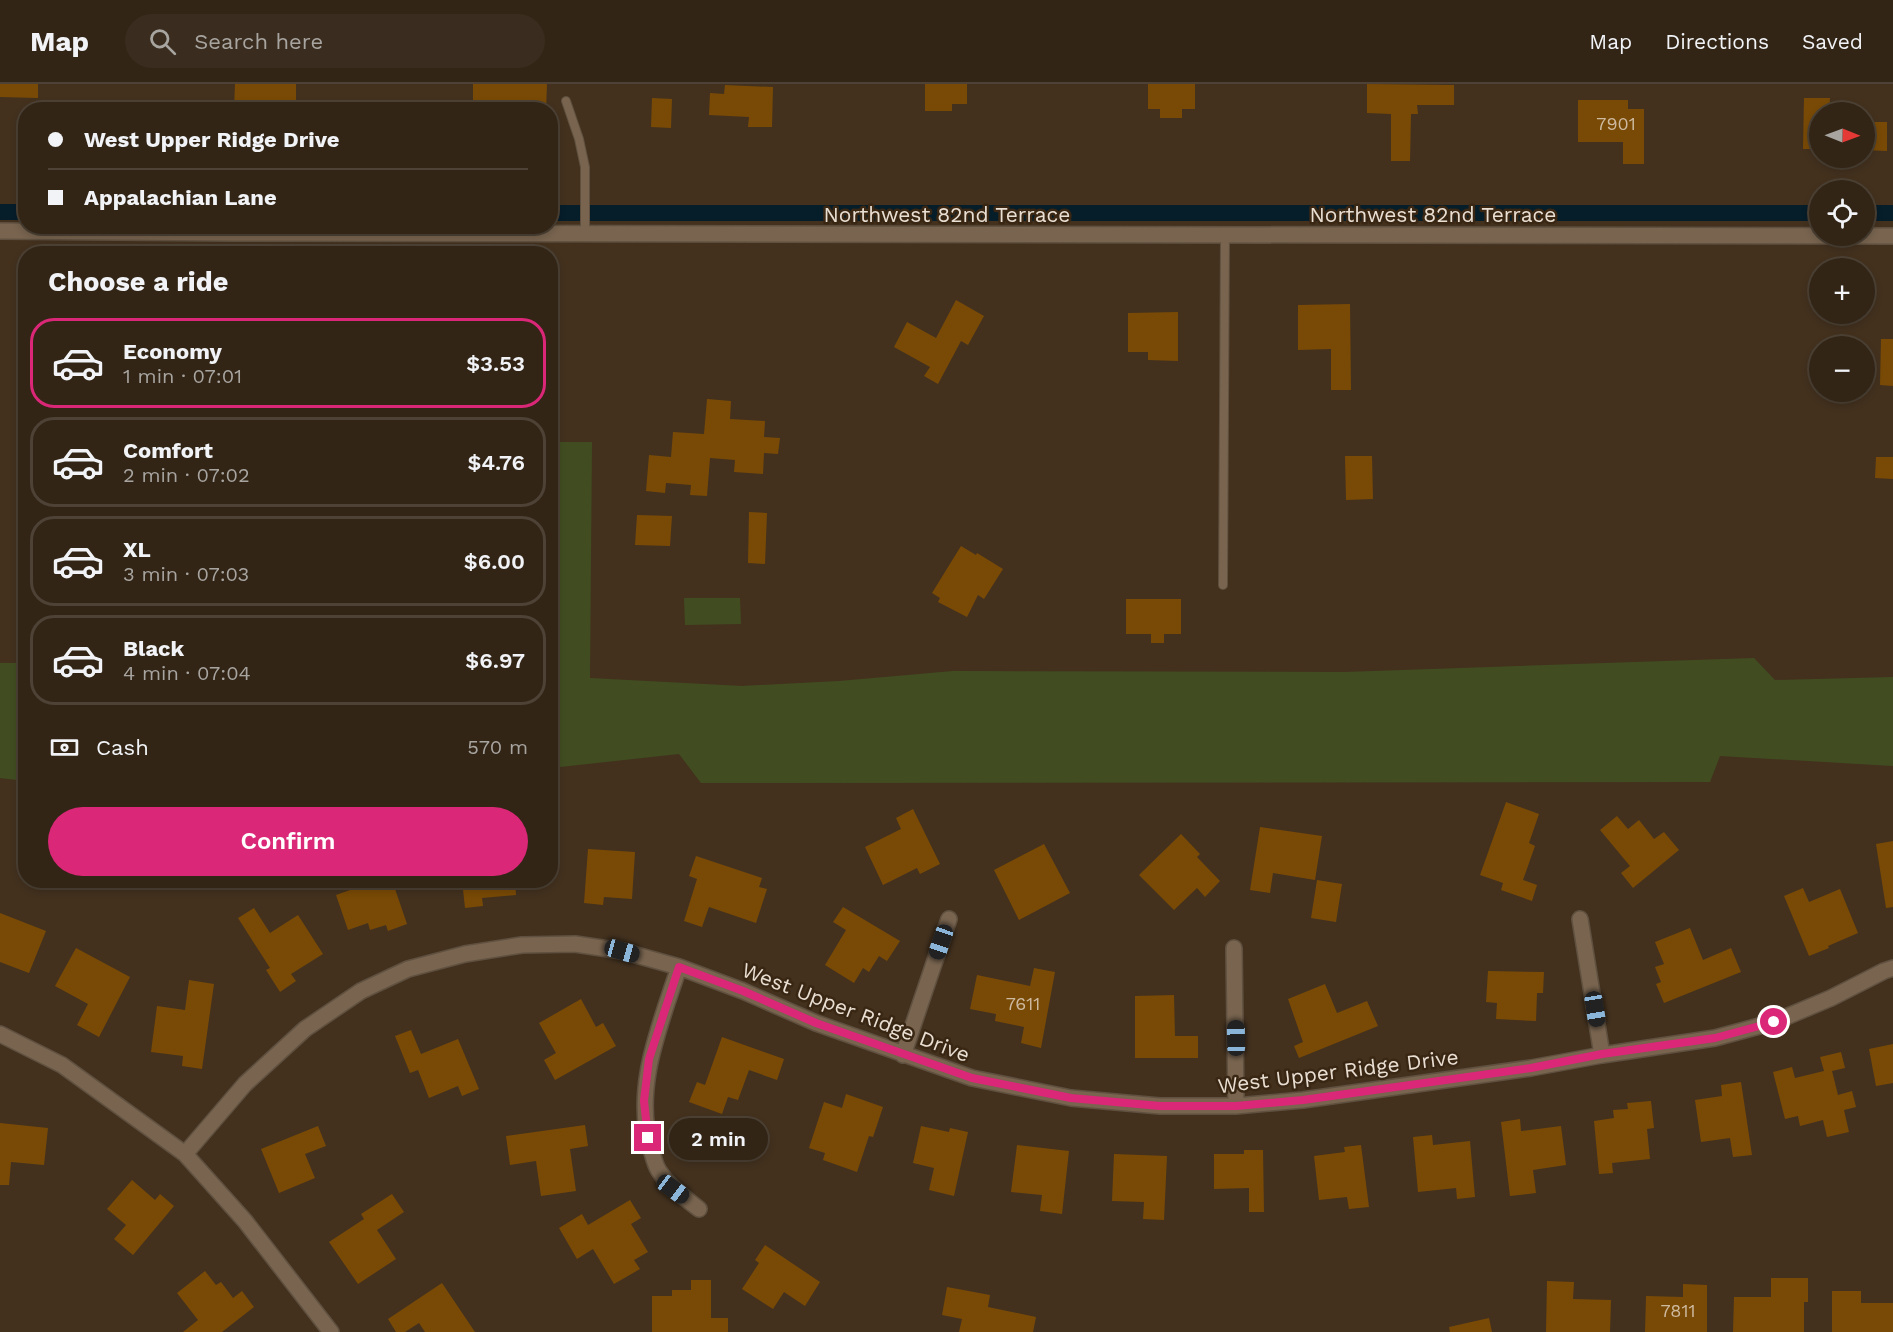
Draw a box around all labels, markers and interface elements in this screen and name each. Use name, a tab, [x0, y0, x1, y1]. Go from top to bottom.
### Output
search box	[125, 14, 545, 68]
text: Map	[30, 25, 89, 58]
icon: search	[146, 25, 179, 58]
text: Search here	[194, 29, 323, 54]
text: Map	[1589, 29, 1632, 54]
text: Directions	[1665, 29, 1769, 54]
text: Saved	[1802, 29, 1863, 54]
north arrow	[1809, 102, 1875, 168]
map controls	[1809, 102, 1875, 402]
house number: 7901	[1596, 113, 1636, 134]
text: West Upper Ridge Drive	[84, 127, 340, 152]
button: locate	[1809, 180, 1875, 246]
text: Appalachian Lane	[84, 185, 277, 210]
street label: Northwest 82nd Terrace	[824, 202, 1070, 227]
street label: Northwest 82nd Terrace	[1310, 202, 1556, 227]
button: +	[1809, 258, 1875, 324]
text: Choose a ride	[48, 266, 228, 298]
icon: car	[51, 336, 105, 390]
button: −	[1809, 336, 1875, 402]
text: Economy	[123, 339, 222, 364]
text: $3.53	[466, 351, 525, 376]
text: 1 min · 07:01	[123, 364, 242, 388]
icon: car	[51, 435, 105, 489]
text: Comfort	[123, 438, 213, 463]
text: $4.76	[467, 450, 525, 475]
text: 2 min · 07:02	[123, 463, 250, 487]
icon: car	[51, 534, 105, 588]
text: XL	[123, 537, 151, 562]
text: $6.00	[464, 549, 525, 574]
text: 3 min · 07:03	[123, 562, 249, 586]
icon: car	[51, 633, 105, 687]
text: Black	[123, 636, 184, 661]
text: $6.97	[465, 648, 525, 673]
text: 4 min · 07:04	[123, 661, 251, 685]
icon: cash	[48, 731, 81, 764]
text: Cash	[96, 735, 149, 760]
text: 570 m	[467, 735, 528, 759]
button: Confirm	[48, 807, 528, 876]
car	[927, 922, 955, 962]
car	[602, 937, 642, 965]
street label: West Upper Ridge Drive	[738, 957, 974, 1067]
car	[1583, 990, 1607, 1028]
house number: 7611	[1006, 993, 1040, 1014]
route start	[1760, 1008, 1787, 1035]
car	[1227, 1020, 1245, 1056]
street label: West Upper Ridge Drive	[1216, 1044, 1460, 1098]
callout: 2 min	[669, 1117, 768, 1159]
route end	[634, 1124, 661, 1151]
text: 2 min	[691, 1127, 746, 1151]
car	[653, 1171, 693, 1207]
house number: 7811	[1661, 1300, 1695, 1321]

